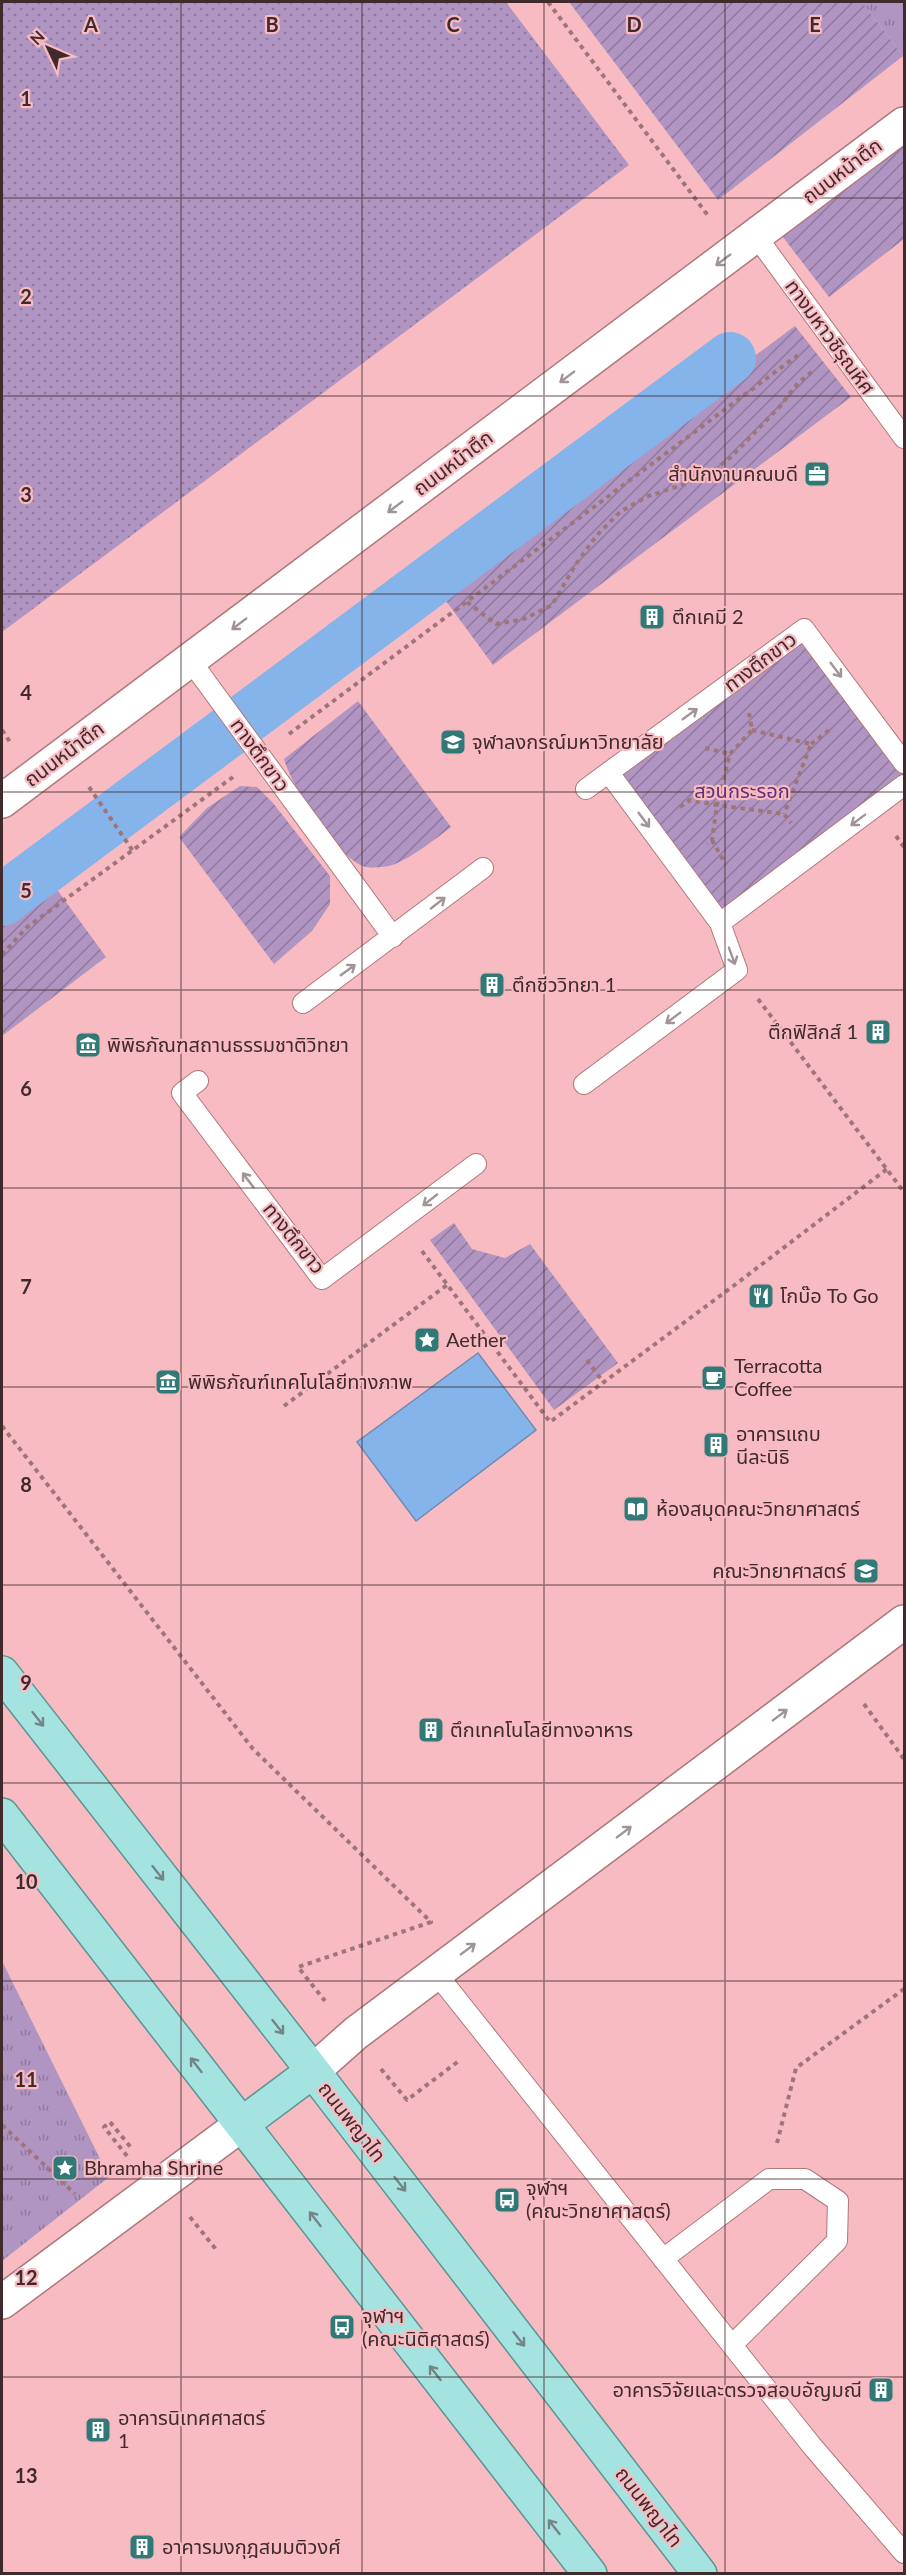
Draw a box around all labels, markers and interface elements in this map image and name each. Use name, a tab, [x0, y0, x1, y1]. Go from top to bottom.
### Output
text: A	[83, 12, 98, 36]
text: B	[265, 12, 279, 36]
text: C	[446, 12, 460, 36]
text: D	[626, 12, 642, 36]
text: E	[809, 12, 821, 36]
north arrow	[18, 18, 78, 78]
text: N	[26, 26, 48, 48]
text: 1	[20, 86, 32, 110]
street label: ถนนหน้าตึก	[797, 133, 886, 208]
one-way arrow	[716, 254, 732, 266]
street label: ทางมหาวชิรุณหิศ	[780, 274, 881, 399]
text: 2	[20, 284, 32, 308]
one-way arrow	[560, 371, 576, 383]
street label: ถนนหน้าตึก	[408, 425, 497, 500]
office icon: สำนักงานคณบดี	[802, 459, 832, 489]
place label: สำนักงานคณบดี	[668, 461, 798, 485]
text: 3	[20, 482, 32, 506]
one-way arrow	[387, 500, 403, 513]
building icon: ตึกเคมี 2	[637, 602, 667, 632]
place label: ตึกเคมี 2	[672, 604, 744, 628]
one-way arrow	[231, 618, 247, 630]
street label: ทางตึกขาว	[718, 626, 800, 696]
one-way arrow	[830, 662, 842, 678]
text: 4	[20, 680, 32, 704]
one-way arrow	[681, 707, 697, 720]
street label: ทางตึกขาว	[226, 713, 295, 796]
street label: ถนนหน้าตึก	[19, 716, 108, 791]
school or university icon: จุฬาลงกรณ์มหาวิทยาลัย	[438, 727, 468, 757]
place label: จุฬาลงกรณ์มหาวิทยาลัย	[472, 729, 664, 754]
park label: สวนกระรอก	[694, 778, 790, 802]
one-way arrow	[637, 812, 650, 828]
one-way arrow	[850, 813, 866, 826]
text: 5	[20, 878, 32, 902]
one-way arrow	[430, 896, 446, 909]
one-way arrow	[727, 946, 738, 965]
one-way arrow	[339, 964, 355, 976]
building icon: ตึกชีววิทยา 1	[477, 970, 507, 1000]
place label: ตึกชีววิทยา 1	[512, 972, 616, 996]
one-way arrow	[665, 1012, 681, 1024]
building icon: ตึกฟิสิกส์ 1	[863, 1017, 893, 1047]
place label: ตึกฟิสิกส์ 1	[768, 1019, 858, 1043]
museum icon: พิพิธภัณฑสถานธรรมชาติวิทยา	[73, 1030, 103, 1060]
place label: พิพิธภัณฑสถานธรรมชาติวิทยา	[107, 1032, 349, 1056]
text: 6	[20, 1076, 32, 1100]
one-way arrow	[242, 1173, 254, 1189]
one-way arrow	[422, 1193, 438, 1206]
street label: ทางตึกขาว	[259, 1197, 331, 1278]
text: 7	[20, 1274, 32, 1298]
restaurant icon: โกบ๊อ To Go	[746, 1281, 776, 1311]
place label: โกบ๊อ To Go	[780, 1283, 879, 1307]
place icon: Aether	[412, 1325, 442, 1355]
place label: Aether	[446, 1327, 507, 1351]
place label: Terracotta Coffee	[734, 1353, 822, 1400]
cafe icon: Terracotta Coffee	[699, 1363, 729, 1393]
museum icon: พิพิธภัณฑ์เทคโนโลยีทางภาพ	[153, 1367, 183, 1397]
place label: พิพิธภัณฑ์เทคโนโลยีทางภาพ	[188, 1369, 413, 1393]
place label: อาคารแถบ นีละนิธิ	[736, 1421, 821, 1468]
building icon: อาคารแถบ นีละนิธิ	[701, 1430, 731, 1460]
text: 8	[20, 1472, 32, 1496]
library icon: ห้องสมุดคณะวิทยาศาสตร์	[621, 1494, 651, 1524]
place label: ห้องสมุดคณะวิทยาศาสตร์	[656, 1496, 861, 1521]
school or university icon: คณะวิทยาศาสตร์	[851, 1556, 881, 1586]
place label: คณะวิทยาศาสตร์	[712, 1558, 847, 1582]
text: 9	[20, 1670, 32, 1694]
one-way arrow	[772, 1709, 788, 1721]
one-way arrow	[31, 1711, 44, 1727]
building icon: ตึกเทคโนโลยีทางอาหาร	[416, 1715, 446, 1745]
place label: ตึกเทคโนโลยีทางอาหาร	[450, 1717, 633, 1741]
one-way arrow	[616, 1825, 632, 1838]
one-way arrow	[151, 1865, 164, 1881]
text: 10	[14, 1869, 38, 1893]
one-way arrow	[460, 1942, 476, 1955]
one-way arrow	[271, 2018, 284, 2034]
one-way arrow	[189, 2057, 202, 2073]
text: 11	[14, 2067, 38, 2091]
street label: ถนนพญาไท	[314, 2077, 391, 2166]
place icon: Bhramha Shrine	[50, 2153, 80, 2183]
place label: Bhramha Shrine	[84, 2155, 223, 2179]
place label: จุฬาฯ (คณะวิทยาศาสตร์)	[526, 2175, 671, 2222]
one-way arrow	[394, 2176, 406, 2192]
bus stop icon: จุฬาฯ (คณะวิทยาศาสตร์)	[492, 2185, 522, 2215]
one-way arrow	[309, 2211, 322, 2227]
text: 12	[14, 2265, 38, 2289]
place label: จุฬาฯ (คณะนิติศาสตร์)	[362, 2303, 489, 2350]
bus stop icon: จุฬาฯ (คณะนิติศาสตร์)	[327, 2312, 357, 2342]
one-way arrow	[513, 2330, 526, 2346]
one-way arrow	[428, 2365, 441, 2381]
building icon: อาคารวิจัยและตรวจสอบอัญมณี	[866, 2375, 896, 2405]
place label: อาคารวิจัยและตรวจสอบอัญมณี	[612, 2377, 862, 2401]
place label: อาคารนิเทศศาสตร์ 1	[118, 2405, 266, 2452]
building icon: อาคารนิเทศศาสตร์ 1	[83, 2415, 113, 2445]
street label: ถนนพญาไท	[611, 2462, 688, 2551]
text: 13	[14, 2463, 38, 2487]
one-way arrow	[547, 2520, 560, 2536]
building icon: อาคารมงกุฎสมมติวงศ์	[127, 2532, 157, 2562]
place label: อาคารมงกุฎสมมติวงศ์	[162, 2534, 341, 2559]

